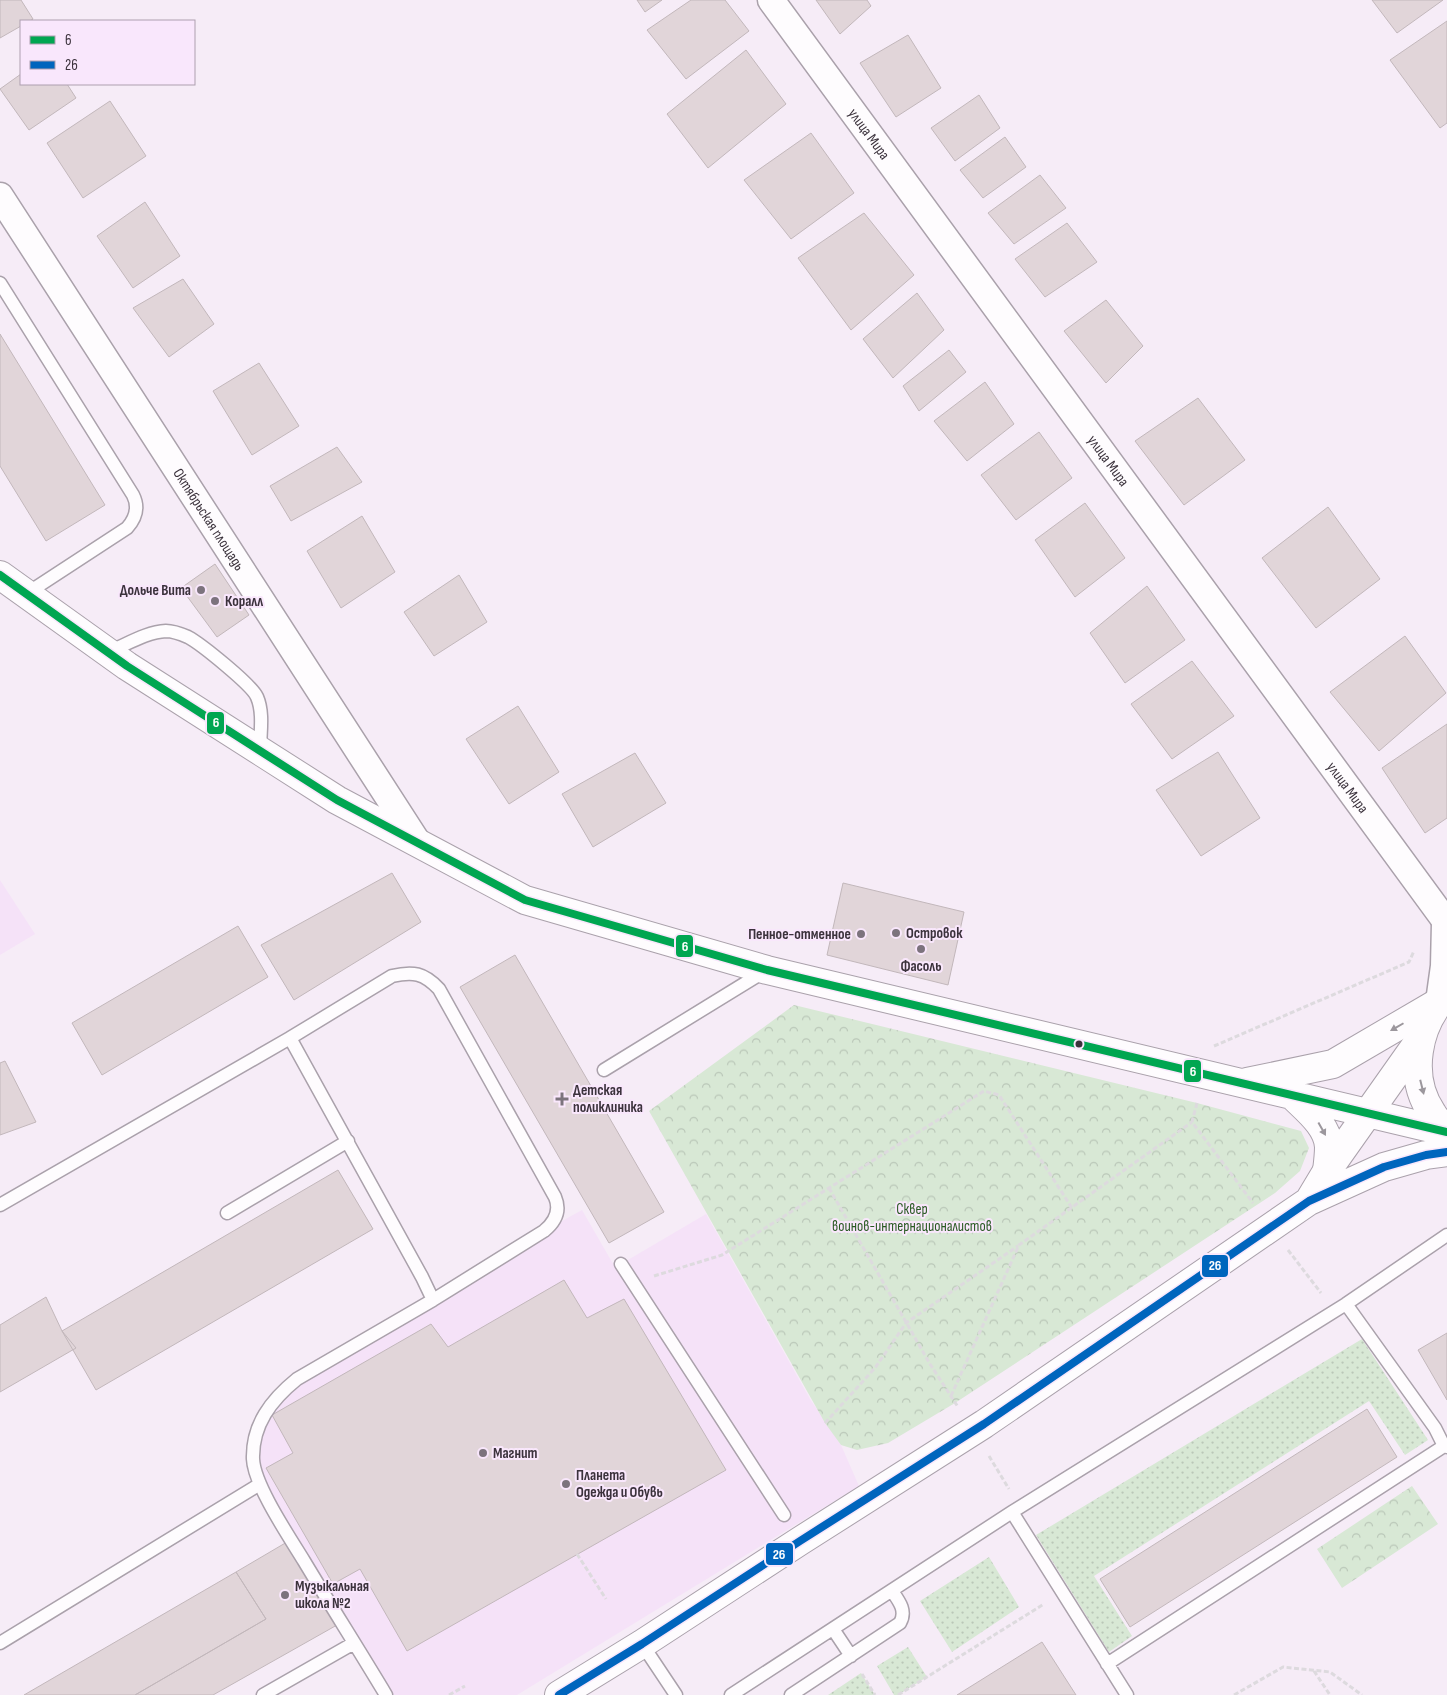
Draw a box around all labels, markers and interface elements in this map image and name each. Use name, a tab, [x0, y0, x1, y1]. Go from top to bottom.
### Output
legend	[20, 20, 195, 85]
text: 6	[65, 31, 72, 50]
text: 26	[65, 56, 78, 75]
street label: улица Мира	[844, 105, 894, 164]
street label: улица Мира	[1083, 432, 1133, 491]
street label: Октябрьская площадь	[168, 465, 249, 574]
place label: Дольче Вита	[120, 581, 191, 600]
marker: Дольче Вита	[195, 584, 207, 596]
place label: Коралл	[225, 592, 263, 611]
marker: Коралл	[209, 595, 221, 607]
line badge: 6	[206, 711, 225, 735]
text: 6	[213, 714, 220, 731]
street label: улица Мира	[1322, 758, 1372, 817]
place label: Островок	[906, 924, 963, 943]
place label: Пенное-отменное	[748, 925, 851, 944]
marker: Островок	[890, 927, 902, 939]
marker: Пенное-отменное	[855, 928, 867, 940]
line badge: 6	[675, 934, 694, 958]
text: 6	[682, 938, 689, 955]
marker: Фасоль	[915, 943, 927, 955]
place label: Фасоль	[900, 957, 942, 976]
one-way arrow	[1391, 1022, 1404, 1031]
unlabelled marker	[1074, 1039, 1084, 1049]
line badge: 6	[1183, 1059, 1202, 1083]
text: 6	[1190, 1063, 1197, 1080]
one-way arrow	[1418, 1079, 1426, 1095]
place label: Детская поликлиника	[573, 1081, 643, 1117]
marker: Детская поликлиника	[555, 1092, 569, 1106]
one-way arrow	[1318, 1122, 1326, 1136]
park label: Сквер воинов-интернационалистов	[832, 1200, 992, 1236]
line badge: 26	[1201, 1254, 1229, 1278]
text: 26	[1209, 1257, 1222, 1274]
place label: Магнит	[493, 1444, 538, 1463]
marker: Магнит	[477, 1447, 489, 1459]
place label: Планета Одежда и Обувь	[576, 1466, 663, 1502]
marker: Планета Одежда и Обувь	[560, 1478, 572, 1490]
line badge: 26	[765, 1542, 794, 1566]
text: 26	[773, 1546, 786, 1563]
place label: Музыкальная школа №2	[295, 1577, 369, 1613]
marker: Музыкальная школа №2	[279, 1589, 291, 1601]

